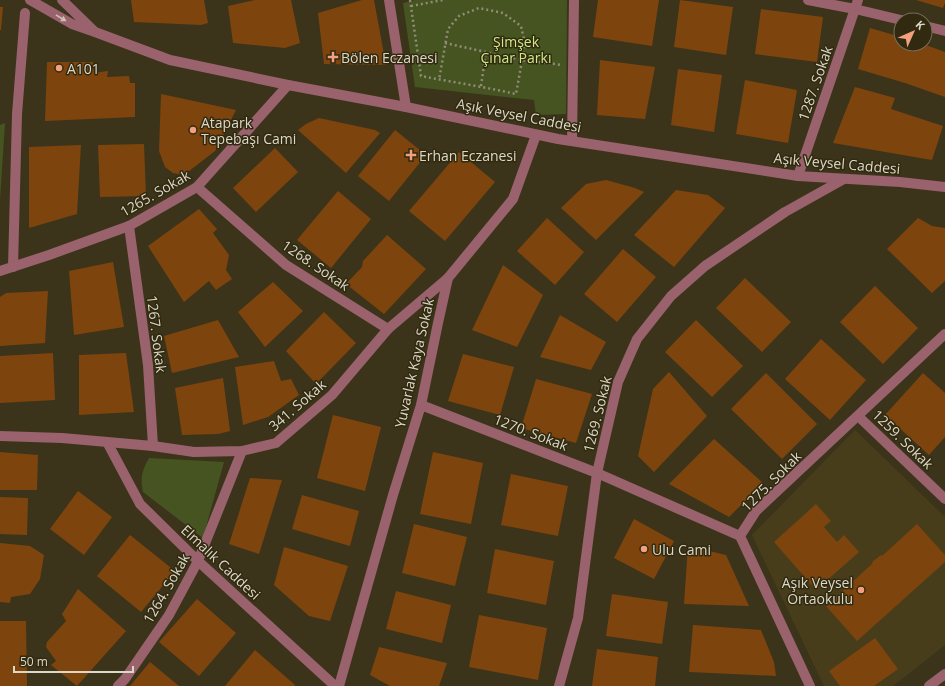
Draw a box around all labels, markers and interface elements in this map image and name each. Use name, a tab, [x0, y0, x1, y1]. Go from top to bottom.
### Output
north arrow	[893, 12, 933, 52]
one-way arrow	[55, 15, 67, 22]
text: K	[913, 17, 929, 33]
park label: Şimşek Çınar Parkı	[481, 32, 551, 67]
street label: 1287. Sokak	[793, 42, 837, 123]
place label: Bölen Eczanesi	[341, 48, 438, 67]
marker: Bölen Eczanesi	[328, 52, 338, 62]
place label: A101	[67, 59, 100, 78]
marker: A101	[54, 63, 64, 73]
street label: Aşık Veysel Caddesi	[455, 94, 583, 136]
place label: Atapark Tepebaşı Cami	[201, 113, 296, 148]
marker: Atapark Tepebaşı Cami	[188, 125, 198, 135]
place label: Erhan Eczanesi	[419, 146, 517, 165]
street label: Aşık Veysel Caddesi	[773, 148, 901, 178]
marker: Erhan Eczanesi	[406, 150, 416, 160]
street label: 1265. Sokak	[117, 165, 194, 221]
street label: 1268. Sokak	[278, 235, 354, 295]
street label: 1267. Sokak	[143, 294, 171, 374]
street label: Yuvarlak Kaya Sokak	[390, 296, 438, 430]
street label: 1269. Sokak	[578, 373, 616, 454]
street label: 341. Sokak	[264, 374, 330, 435]
street label: 1259. Sokak	[868, 405, 938, 473]
street label: 1270. Sokak	[491, 409, 571, 455]
street label: 1275. Sokak	[737, 446, 806, 515]
street label: Elmalık Caddesi	[177, 520, 265, 604]
place label: Ulu Cami	[652, 540, 711, 559]
marker: Ulu Cami	[639, 544, 649, 554]
street label: 1264. Sokak	[138, 549, 194, 626]
place label: Aşık Veysel Ortaokulu	[782, 573, 853, 608]
marker: Aşık Veysel Ortaokulu	[856, 585, 866, 595]
scale bar	[14, 648, 133, 674]
text: 50 m	[20, 653, 48, 670]

